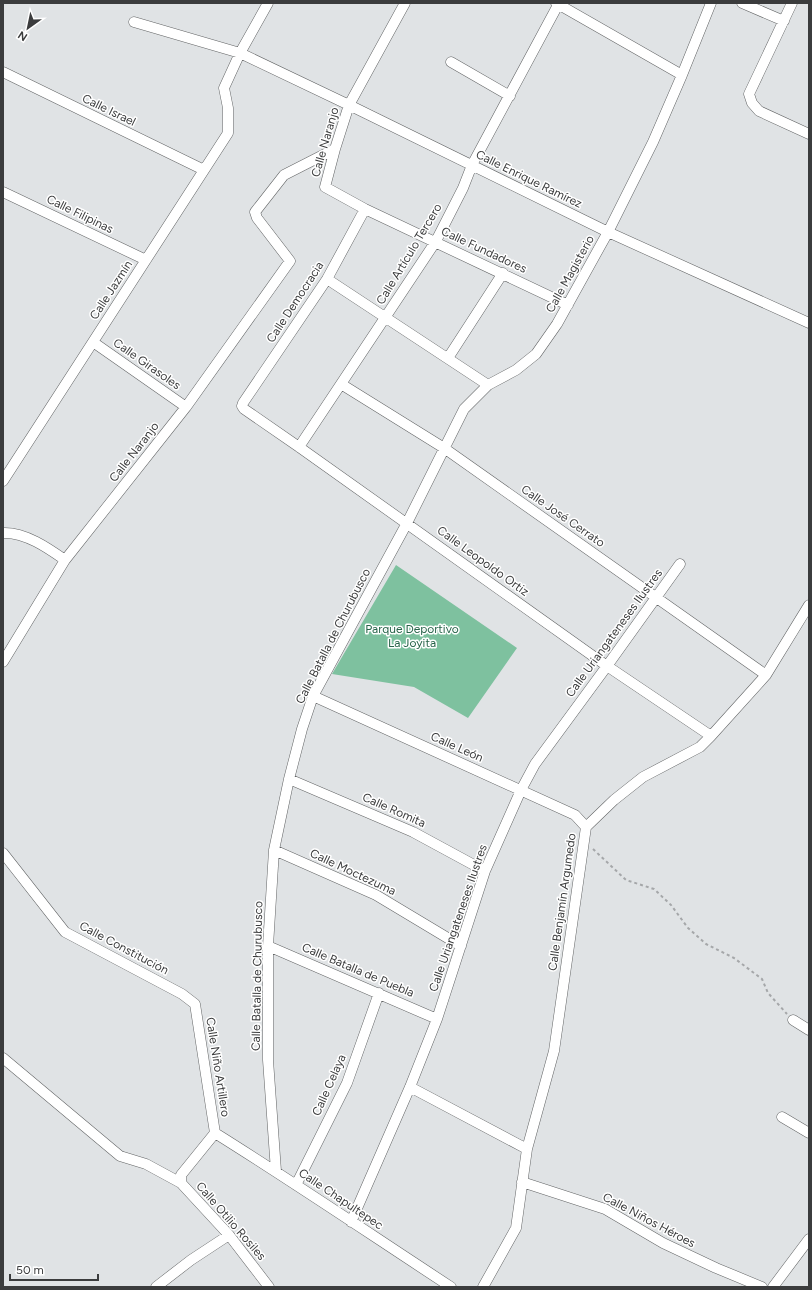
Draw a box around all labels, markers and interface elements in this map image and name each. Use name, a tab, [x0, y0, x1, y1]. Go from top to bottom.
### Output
north arrow	[8, 8, 48, 48]
text: N	[16, 28, 30, 44]
street label: Calle Israel	[80, 91, 138, 129]
street label: Calle Naranjo	[308, 105, 342, 179]
street label: Calle Enrique Ramírez	[474, 147, 585, 211]
street label: Calle Filipinas	[44, 192, 116, 236]
street label: Calle Artículo Tercero	[373, 201, 445, 307]
street label: Calle Fundadores	[439, 224, 529, 276]
street label: Calle Magisterio	[543, 233, 597, 315]
street label: Calle Jazmín	[87, 258, 135, 322]
street label: Calle Democracia	[264, 259, 326, 345]
street label: Calle Girasoles	[111, 336, 184, 393]
street label: Calle Naranjo	[106, 419, 162, 485]
street label: Calle José Cerrato	[519, 482, 607, 550]
street label: Calle Leopoldo Ortiz	[435, 523, 532, 599]
street label: Calle Batalla de Churubusco	[293, 566, 373, 706]
street label: Calle Uriangateneses Ilustres	[563, 566, 665, 700]
park label: Parque Deportivo La Joyita	[365, 622, 459, 650]
street label: Calle León	[429, 729, 486, 765]
street label: Calle Romita	[360, 790, 428, 830]
street label: Calle Benjamín Argumedo	[545, 832, 579, 972]
street label: Calle Uriangateneses Ilustres	[426, 842, 490, 993]
street label: Calle Moctezuma	[308, 846, 398, 898]
street label: Calle Batalla de Churubusco	[249, 901, 265, 1051]
street label: Calle Constitución	[77, 919, 171, 978]
street label: Calle Batalla de Puebla	[300, 940, 416, 1000]
street label: Calle Niño Artillero	[203, 1016, 233, 1118]
street label: Calle Celaya	[309, 1052, 349, 1118]
street label: Calle Chapultepec	[296, 1166, 386, 1233]
street label: Calle Otilio Rosiles	[193, 1179, 269, 1263]
street label: Calle Niños Héroes	[600, 1190, 698, 1250]
scale bar	[10, 1256, 98, 1282]
text: 50 m	[16, 1263, 44, 1277]

